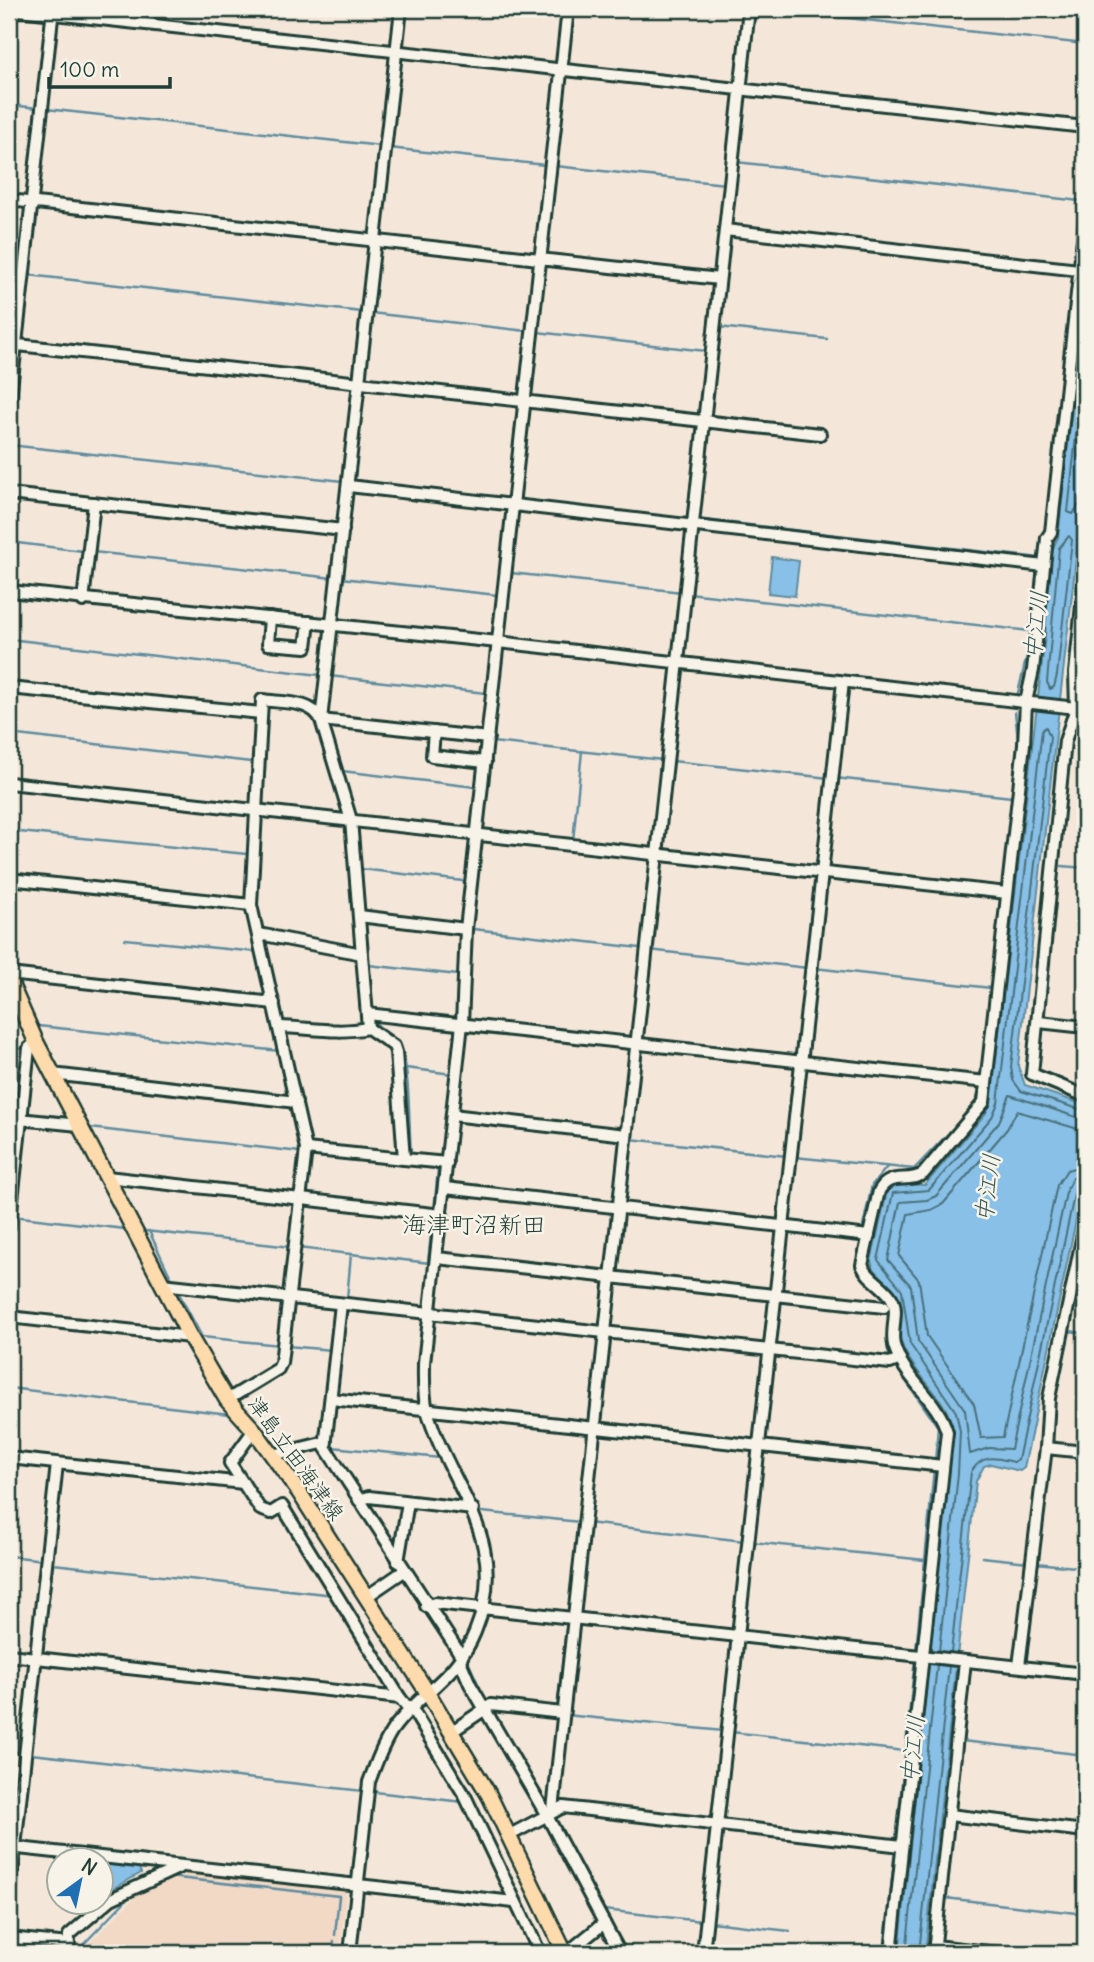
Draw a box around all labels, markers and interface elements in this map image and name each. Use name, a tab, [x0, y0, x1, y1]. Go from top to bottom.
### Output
scale bar	[49, 46, 170, 90]
text: 100 m	[60, 56, 119, 83]
water label: 中江川	[1017, 589, 1053, 661]
water label: 中江川	[968, 1152, 1006, 1224]
district label: 海津町沼新田	[402, 1209, 546, 1239]
street label: 津島立田海津線	[242, 1391, 350, 1525]
water label: 中江川	[894, 1713, 930, 1785]
north arrow	[46, 1846, 116, 1916]
text: N	[77, 1853, 101, 1880]

